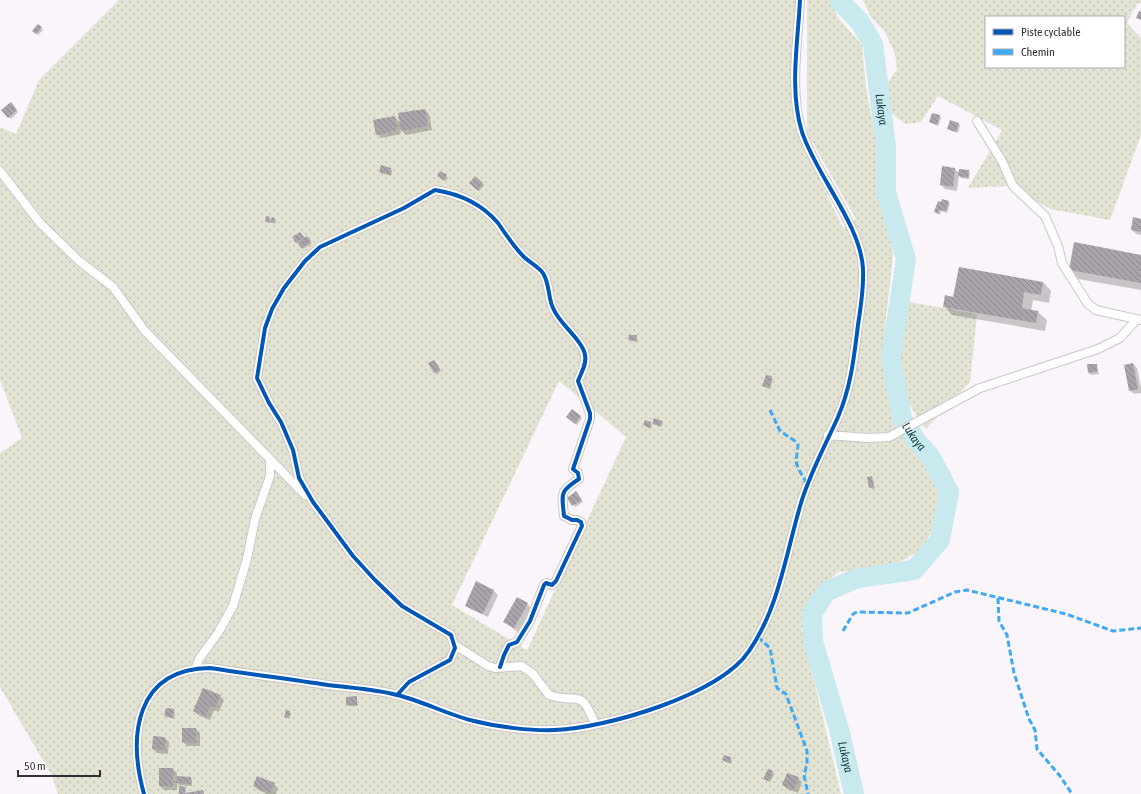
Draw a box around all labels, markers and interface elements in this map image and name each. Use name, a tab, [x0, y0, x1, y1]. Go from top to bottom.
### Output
legend	[985, 16, 1125, 68]
text: Piste cyclable	[1021, 25, 1081, 39]
text: Chemin	[1021, 45, 1055, 59]
water label: Lukaya	[872, 93, 890, 126]
water label: Lukaya	[899, 420, 929, 454]
water label: Lukaya	[835, 740, 856, 774]
scale bar	[18, 752, 100, 778]
text: 50 m	[24, 759, 46, 773]

